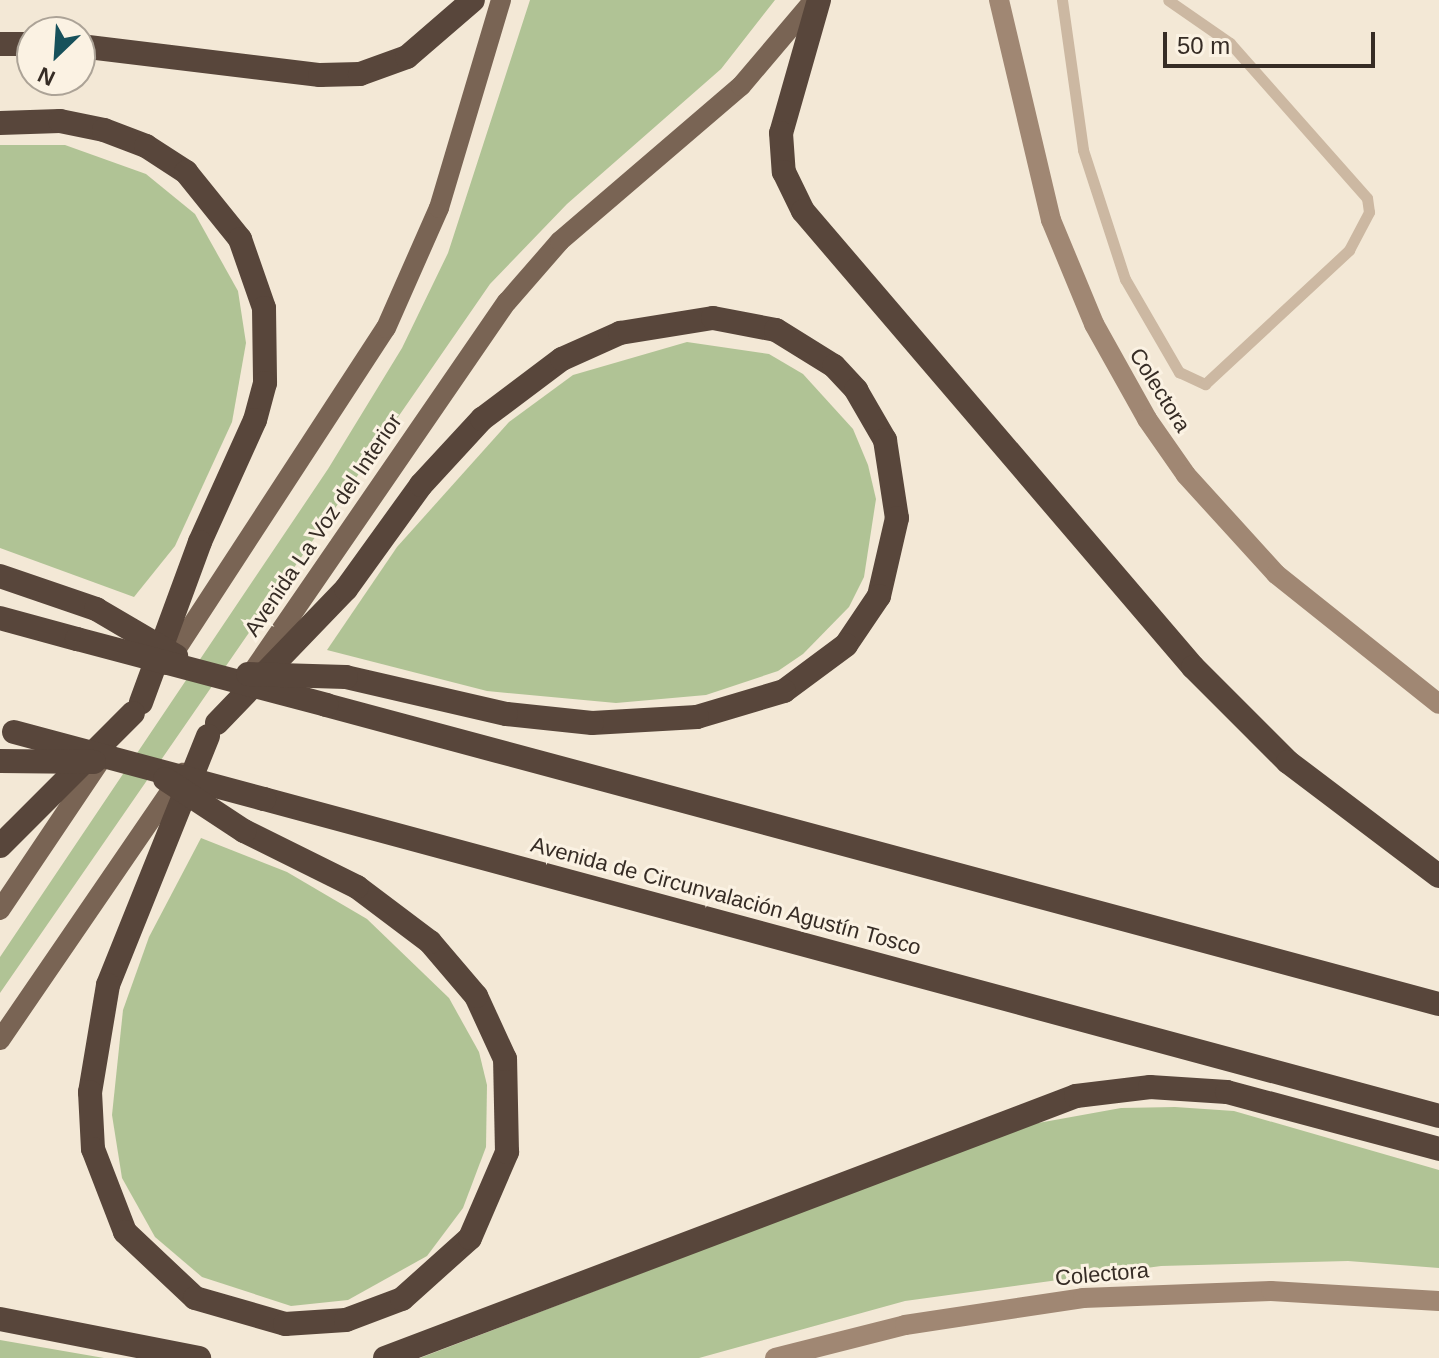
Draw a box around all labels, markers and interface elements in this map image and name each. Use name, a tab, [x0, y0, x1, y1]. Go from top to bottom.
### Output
north arrow	[16, 16, 96, 96]
scale bar	[1167, 16, 1379, 66]
text: 50 m	[1177, 32, 1230, 59]
text: N	[34, 62, 59, 91]
street label: Colectora	[1124, 343, 1196, 437]
street label: Avenida La Voz del Interior	[239, 409, 407, 641]
street label: Avenida de Circunvalación Agustín Tosco	[527, 831, 925, 961]
street label: Colectora	[1054, 1257, 1150, 1291]

